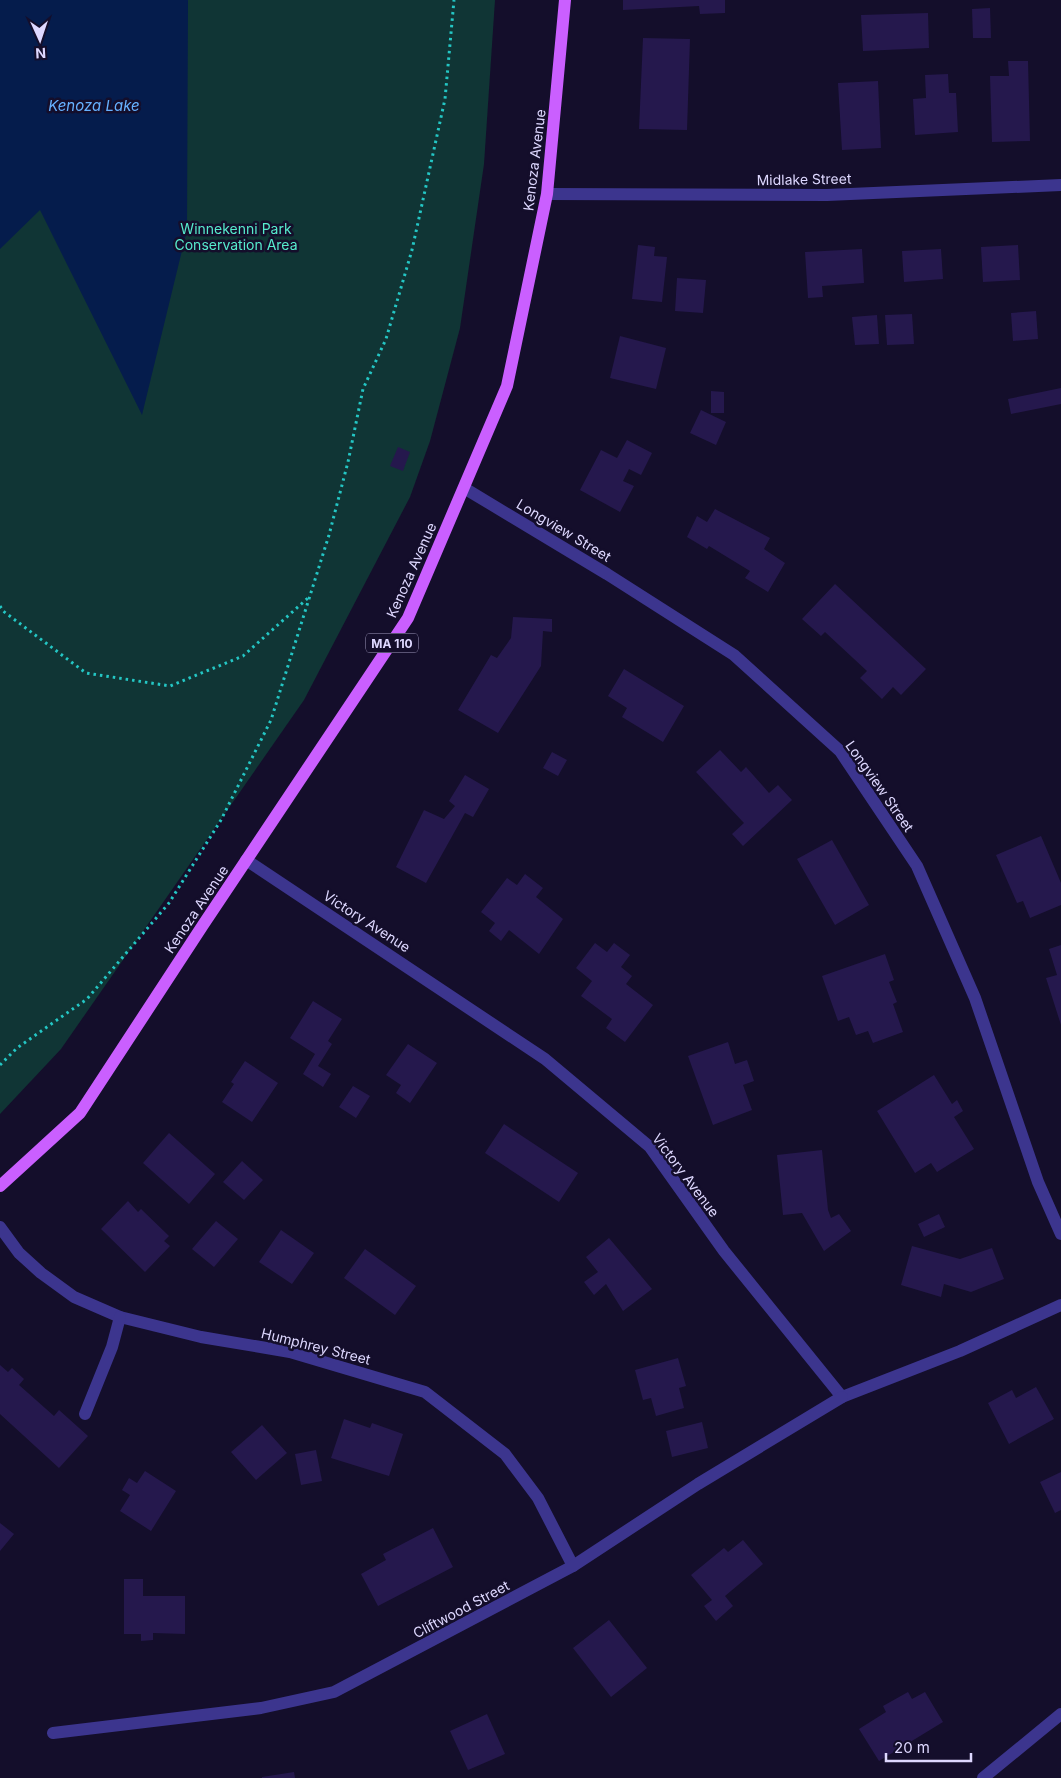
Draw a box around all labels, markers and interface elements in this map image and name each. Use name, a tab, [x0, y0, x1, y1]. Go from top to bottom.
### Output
north arrow	[15, 15, 65, 65]
text: N	[35, 45, 46, 62]
water label: Kenoza Lake	[48, 96, 140, 115]
street label: Kenoza Avenue	[519, 108, 549, 212]
street label: Midlake Street	[756, 170, 852, 188]
park label: Winnekenni Park Conservation Area	[174, 220, 298, 253]
street label: Longview Street	[514, 495, 615, 565]
street label: Kenoza Avenue	[382, 520, 440, 620]
road number: MA 110	[366, 634, 418, 652]
street label: Longview Street	[842, 737, 918, 835]
street label: Kenoza Avenue	[160, 862, 232, 956]
street label: Victory Avenue	[320, 887, 414, 955]
street label: Victory Avenue	[649, 1130, 723, 1220]
street label: Humphrey Street	[260, 1324, 373, 1368]
street label: Cliftwood Street	[410, 1576, 512, 1642]
scale bar	[886, 1730, 971, 1762]
text: 20 m	[894, 1738, 930, 1757]

